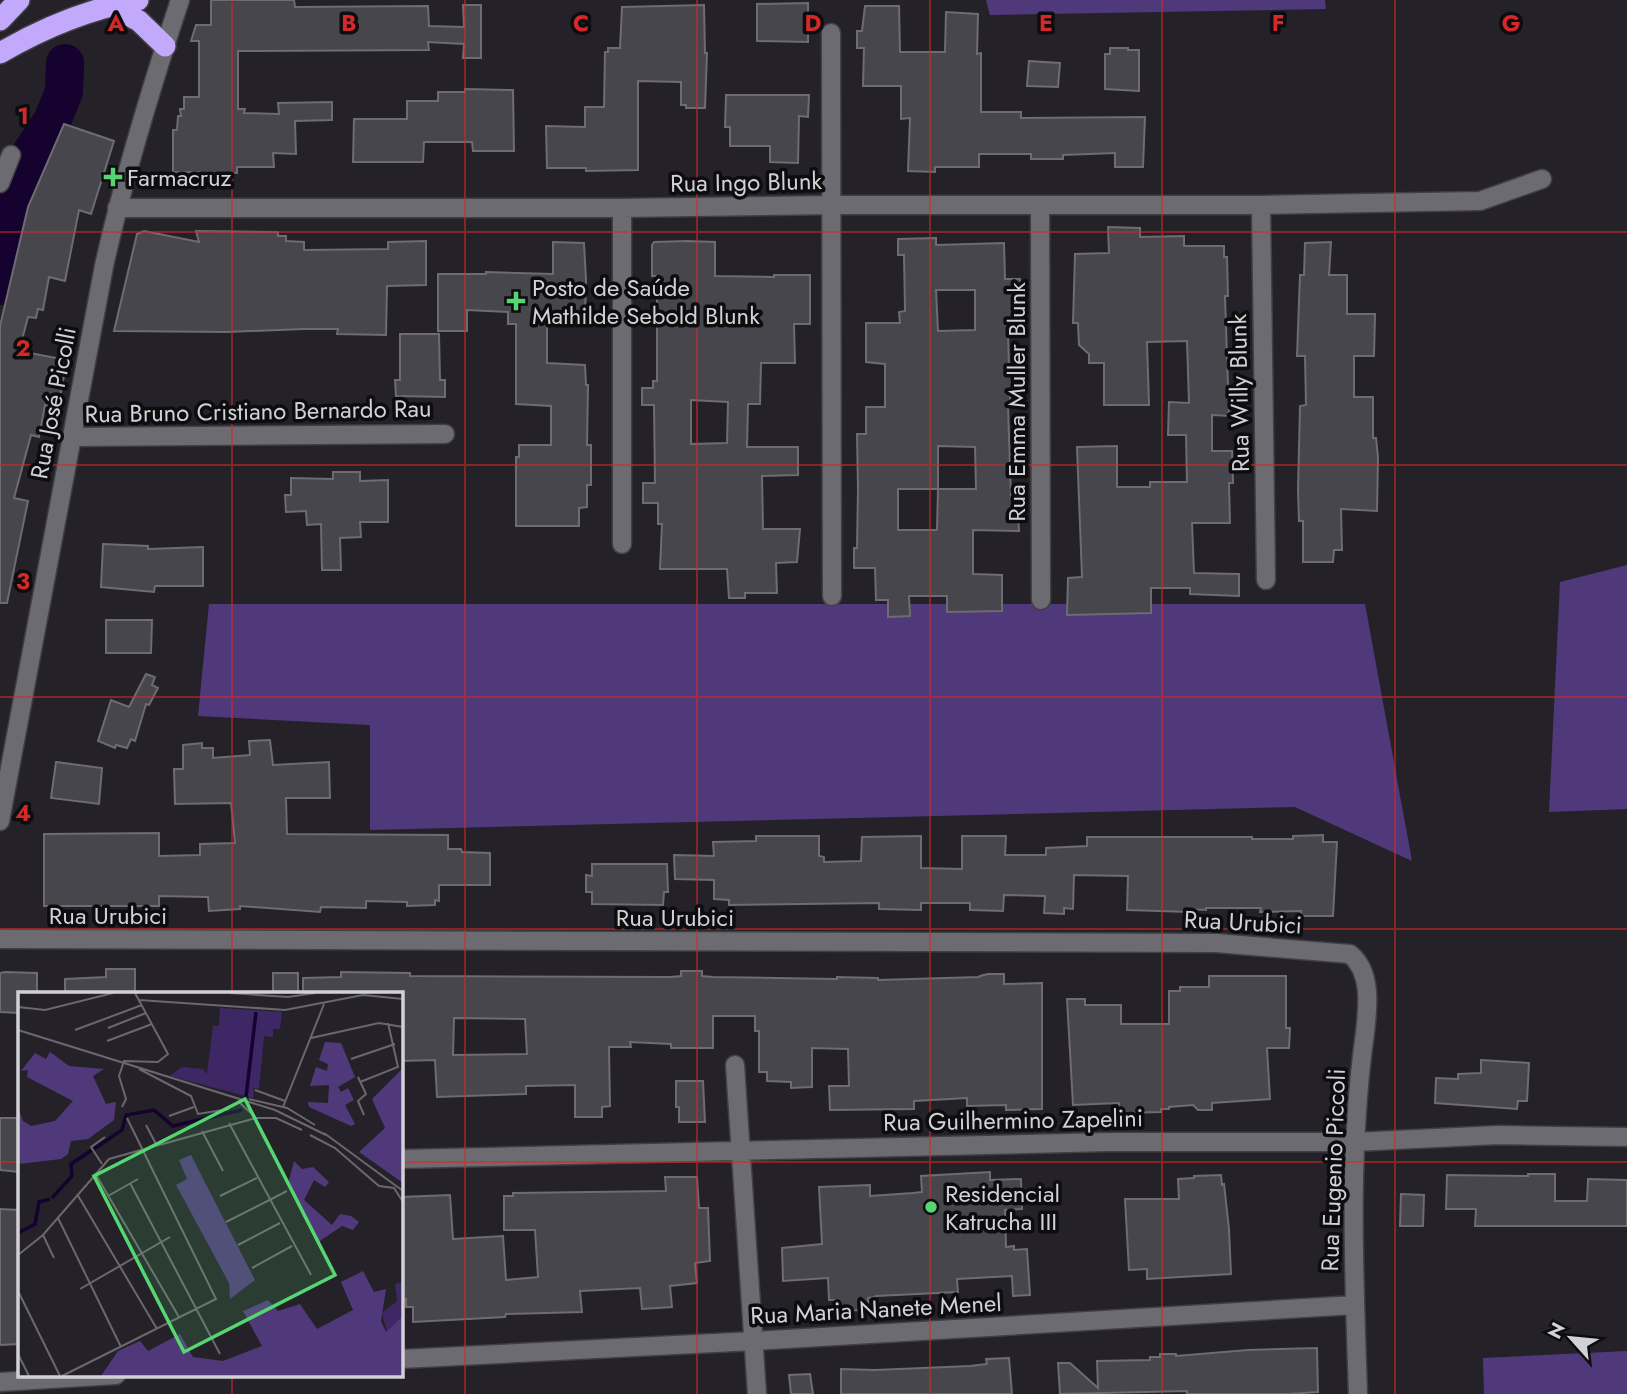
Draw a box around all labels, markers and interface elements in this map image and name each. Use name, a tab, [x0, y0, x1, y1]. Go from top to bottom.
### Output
text: A	[107, 6, 125, 40]
text: B	[341, 6, 357, 40]
text: C	[573, 6, 589, 40]
text: D	[805, 6, 822, 40]
text: E	[1039, 6, 1053, 40]
text: F	[1272, 6, 1284, 40]
text: G	[1502, 6, 1520, 40]
text: 1	[17, 99, 29, 133]
place label: Farmacruz	[127, 160, 232, 195]
street label: Rua Ingo Blunk	[670, 163, 823, 201]
marker: Farmacruz	[105, 169, 121, 185]
place label: Posto de Saúde Mathilde Sebold Blunk	[532, 270, 760, 333]
street label: Rua Emma Muller Blunk	[999, 282, 1034, 522]
marker: Posto de Saúde Mathilde Sebold Blunk	[506, 291, 526, 311]
street label: Rua Willy Blunk	[1220, 313, 1258, 472]
street label: Rua José Picolli	[21, 324, 85, 482]
text: 2	[15, 331, 31, 365]
street label: Rua Bruno Cristiano Bernardo Rau	[84, 390, 432, 432]
text: 3	[16, 564, 30, 598]
text: 4	[15, 796, 31, 830]
street label: Rua Urubici	[49, 898, 167, 933]
street label: Rua Urubici	[616, 900, 734, 935]
street label: Rua Urubici	[1183, 901, 1303, 943]
inset map	[18, 992, 402, 1376]
street label: Rua Eugenio Piccoli	[1312, 1068, 1354, 1272]
street label: Rua Guilhermino Zapelini	[883, 1100, 1143, 1140]
place label: Residencial Katrucha III	[945, 1176, 1060, 1239]
marker: Residencial Katrucha III	[923, 1199, 939, 1215]
street label: Rua Maria Nanete Menel	[749, 1285, 1003, 1333]
north arrow	[1536, 1303, 1606, 1373]
text: N	[1541, 1318, 1572, 1343]

